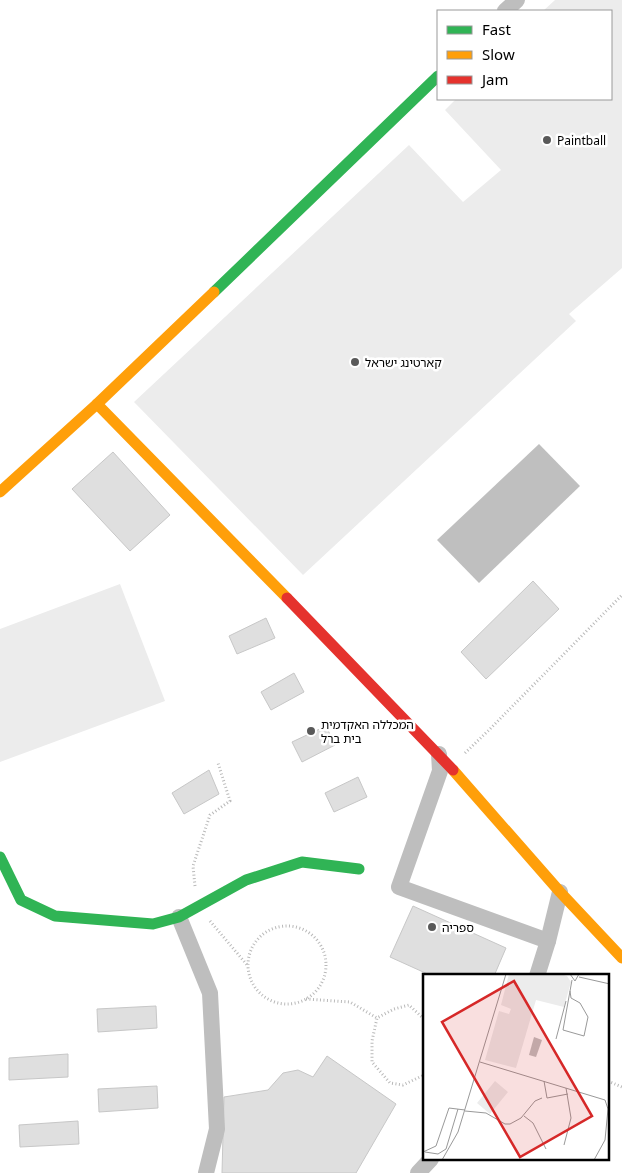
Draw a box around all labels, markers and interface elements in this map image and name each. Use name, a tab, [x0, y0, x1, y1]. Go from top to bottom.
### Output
legend	[437, 10, 612, 100]
text: Fast	[482, 19, 511, 39]
text: Slow	[482, 44, 515, 64]
text: Jam	[480, 69, 509, 89]
place label: Paintball	[557, 132, 606, 149]
marker: Paintball	[541, 134, 553, 146]
place label: קארטינג ישראל	[365, 354, 442, 371]
marker: קארטינג ישראל	[349, 356, 361, 368]
place label: המכללה האקדמית בית ברל	[321, 716, 414, 747]
marker: המכללה האקדמית בית ברל	[305, 725, 317, 737]
place label: ספריה	[442, 919, 474, 936]
marker: ספריה	[426, 921, 438, 933]
inset map	[423, 974, 610, 1160]

